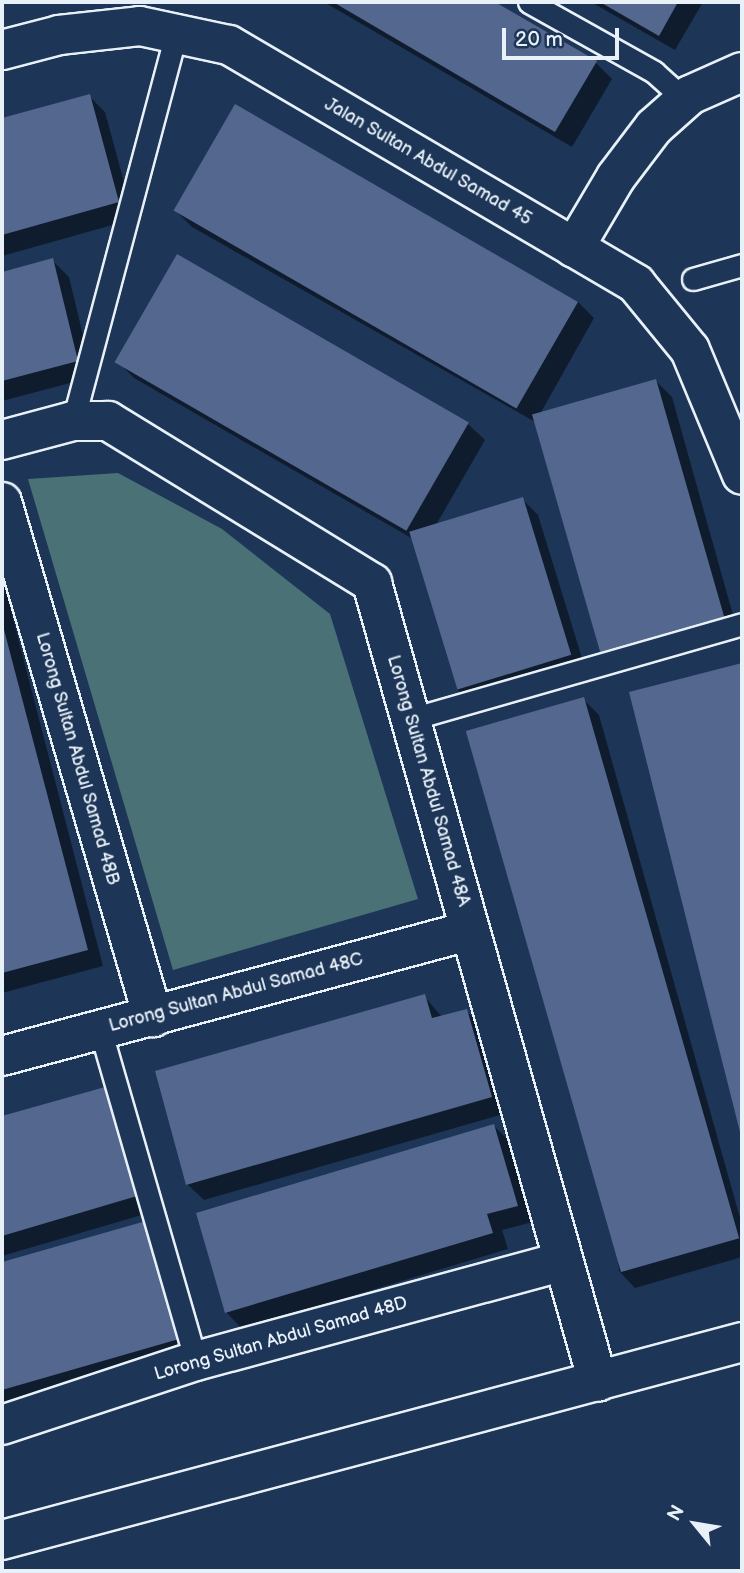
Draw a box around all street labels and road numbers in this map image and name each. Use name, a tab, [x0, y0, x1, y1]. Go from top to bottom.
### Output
street label: Jalan Sultan Abdul Samad 45	[320, 94, 536, 230]
street label: Lorong Sultan Abdul Samad 48B	[30, 630, 124, 888]
street label: Lorong Sultan Abdul Samad 48A	[382, 653, 474, 909]
street label: Lorong Sultan Abdul Samad 48C	[106, 949, 366, 1037]
street label: Lorong Sultan Abdul Samad 48D	[152, 1292, 410, 1386]

